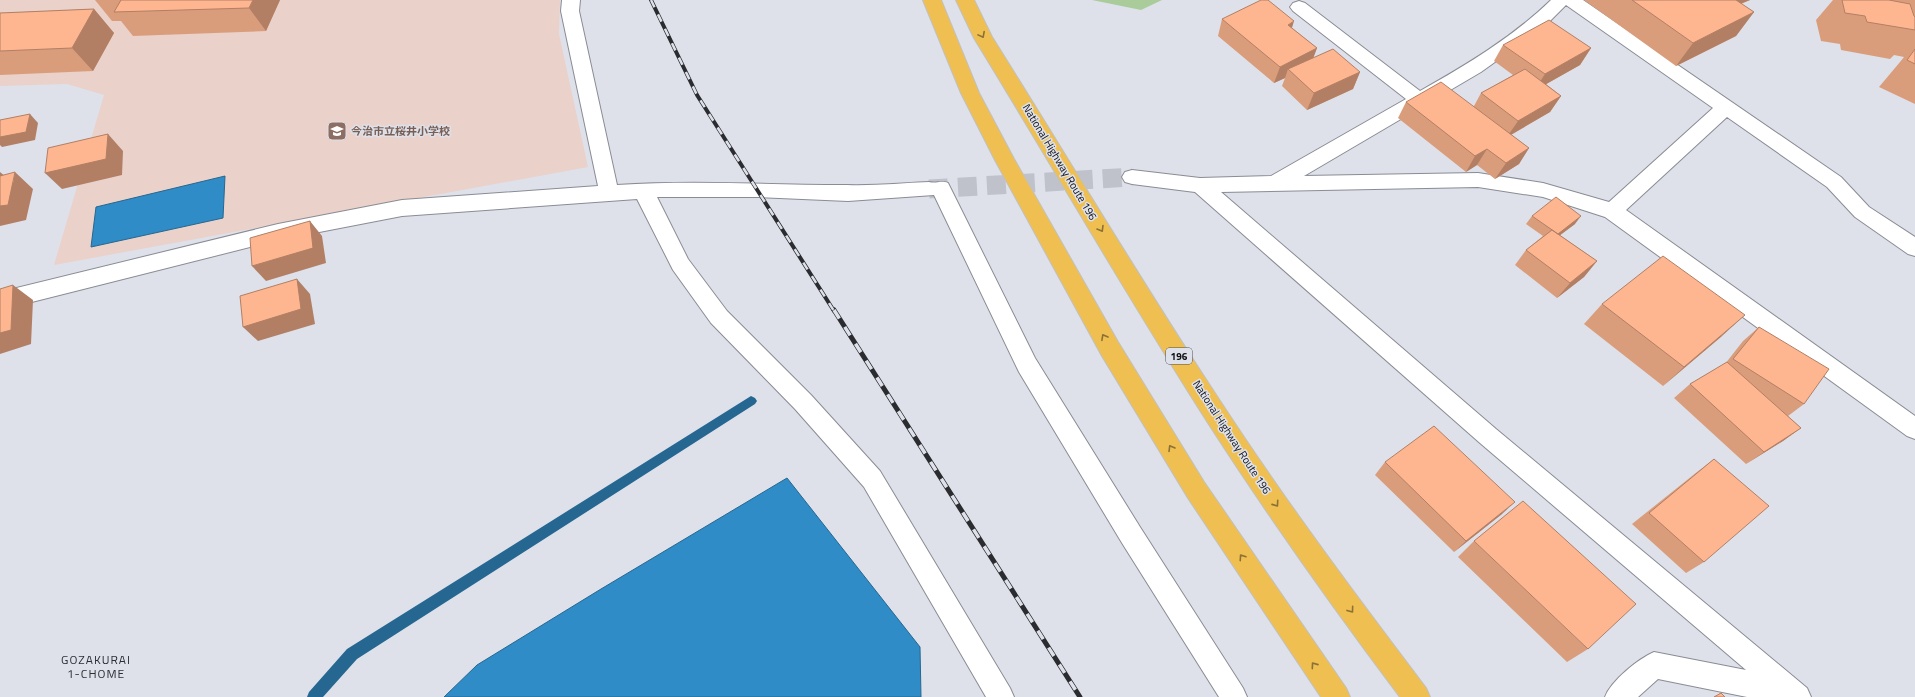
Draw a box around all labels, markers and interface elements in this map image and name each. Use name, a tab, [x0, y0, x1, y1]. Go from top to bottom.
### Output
one-way arrow	[977, 31, 985, 38]
street label: National Highway Route 196	[1019, 101, 1101, 223]
school or university icon: 今治市立桜井小学校	[326, 120, 348, 142]
place label: 今治市立桜井小学校	[351, 123, 450, 139]
one-way arrow	[1097, 225, 1104, 232]
one-way arrow	[1101, 334, 1109, 341]
road number: 196	[1166, 348, 1192, 364]
street label: National Highway Route 196	[1189, 377, 1275, 497]
one-way arrow	[1168, 445, 1176, 452]
one-way arrow	[1271, 500, 1279, 507]
one-way arrow	[1239, 555, 1246, 562]
one-way arrow	[1346, 606, 1353, 613]
district label: GOZAKURAI 1-CHOME	[61, 650, 131, 683]
one-way arrow	[1311, 662, 1319, 669]

